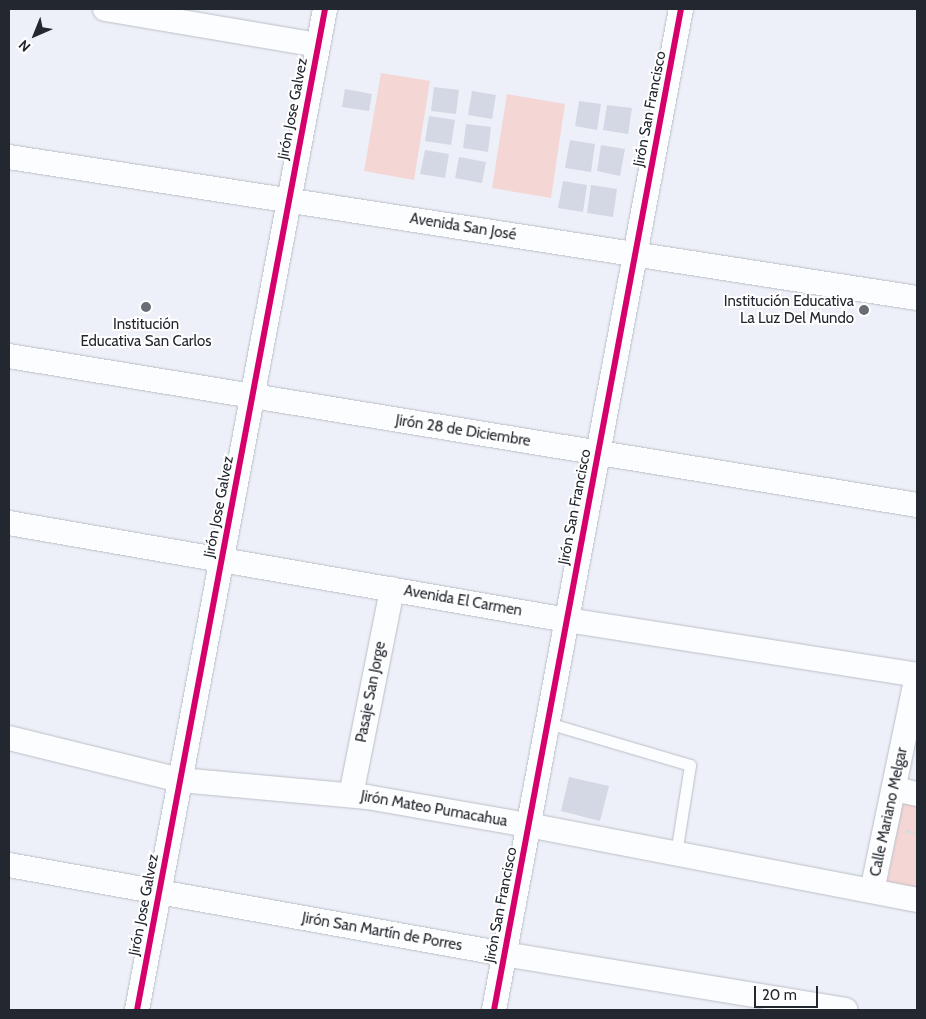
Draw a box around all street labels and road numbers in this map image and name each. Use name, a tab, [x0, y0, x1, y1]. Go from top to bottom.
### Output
street label: Jirón San Francisco	[630, 50, 670, 168]
street label: Jirón Jose Galvez	[274, 57, 312, 161]
street label: Avenida San José	[408, 210, 518, 244]
street label: Jirón 28 de Diciembre	[394, 411, 532, 451]
street label: Jirón San Francisco	[555, 448, 595, 566]
street label: Jirón Jose Galvez	[200, 455, 238, 559]
street label: Avenida El Carmen	[402, 582, 524, 620]
street label: Pasaje San Jorge	[352, 640, 390, 744]
street label: Calle Mariano Melgar	[867, 746, 911, 878]
street label: Jirón Mateo Pumacahua	[359, 787, 509, 831]
street label: Jirón San Francisco	[481, 846, 521, 964]
street label: Jirón Jose Galvez	[125, 853, 163, 957]
street label: Jirón San Martín de Porres	[300, 909, 464, 955]

